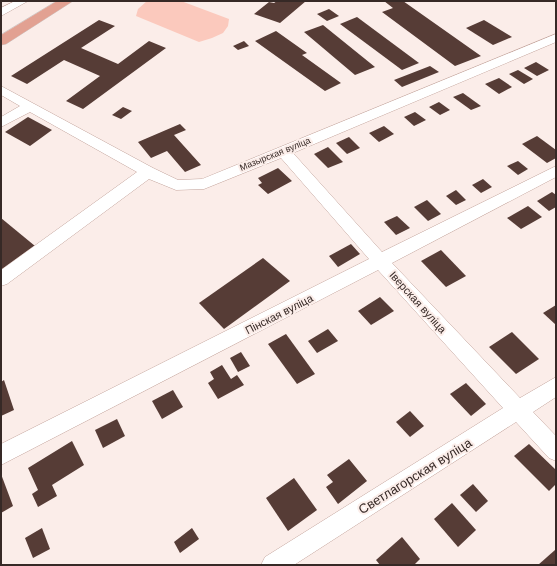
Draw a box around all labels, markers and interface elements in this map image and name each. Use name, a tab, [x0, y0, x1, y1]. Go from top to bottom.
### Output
street label: Мазырская вуліца	[238, 135, 312, 173]
street label: Іверская вуліца	[387, 269, 449, 336]
street label: Пінская вуліца	[243, 291, 316, 336]
street label: Светлагорская вуліца	[356, 435, 475, 517]

